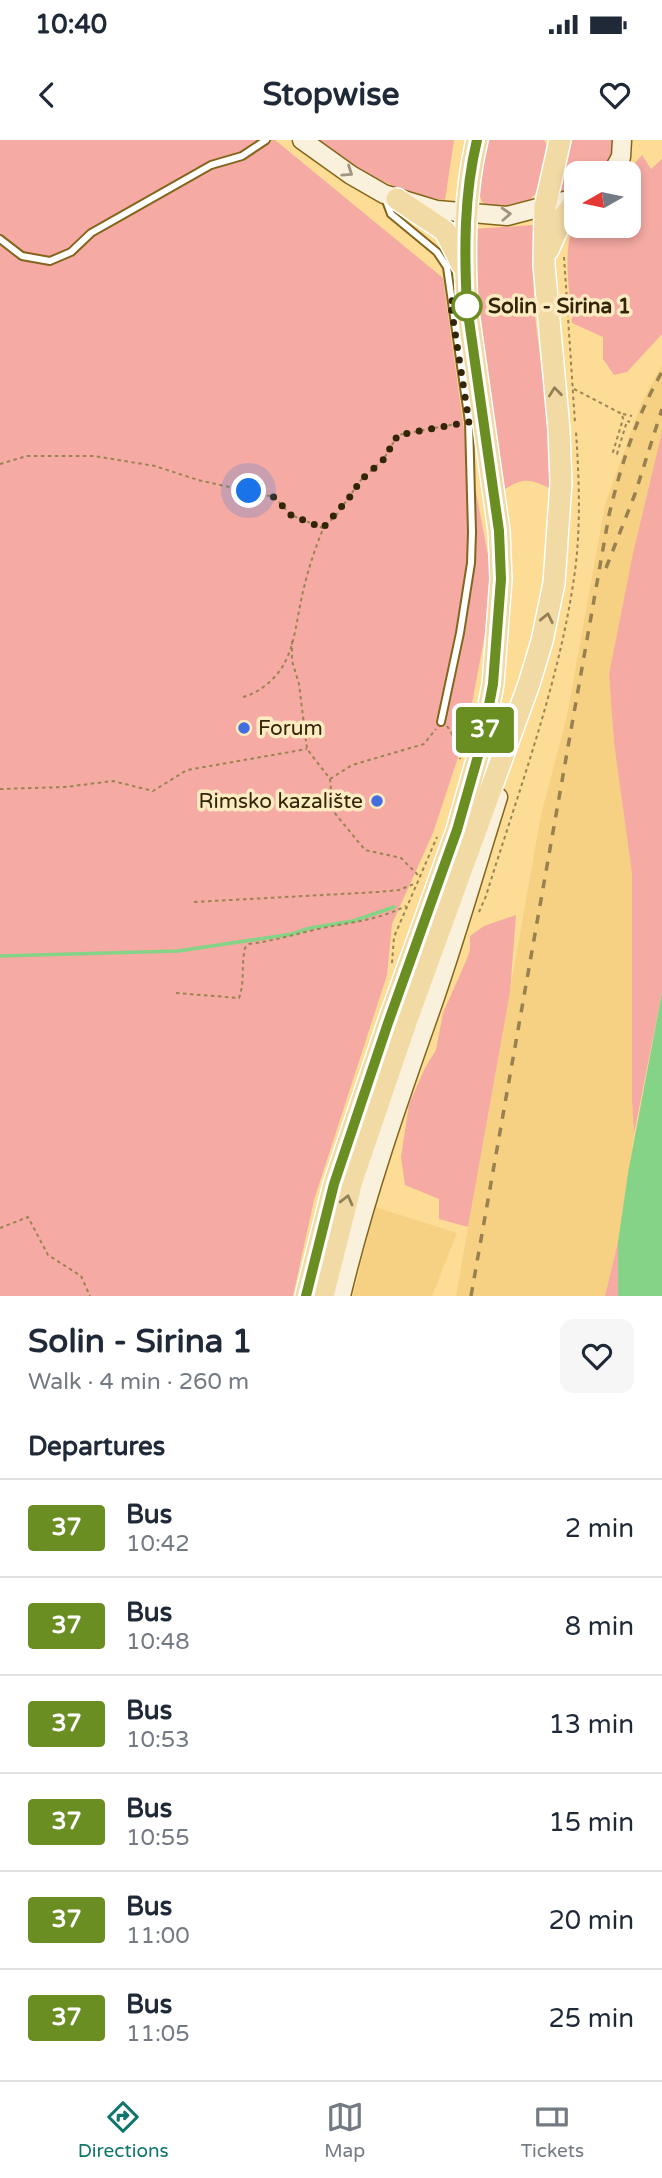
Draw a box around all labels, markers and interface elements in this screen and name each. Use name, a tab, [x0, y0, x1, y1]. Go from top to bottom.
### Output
text: 10:40	[35, 9, 107, 40]
icon: back	[28, 76, 66, 114]
text: Stopwise	[262, 76, 400, 114]
icon: heart	[596, 76, 634, 114]
north arrow	[564, 161, 640, 238]
map controls	[564, 161, 641, 238]
one-way arrow	[340, 164, 353, 176]
one-way arrow	[501, 207, 512, 222]
marker: Solin - Sirina 1	[452, 291, 482, 321]
place label: Solin - Sirina 1	[488, 294, 631, 319]
one-way arrow	[548, 386, 563, 397]
your location	[231, 473, 266, 508]
one-way arrow	[539, 612, 554, 624]
line badge: 37	[454, 707, 516, 753]
text: 37	[470, 715, 500, 744]
place label: Forum	[258, 716, 323, 741]
marker: Forum	[236, 720, 252, 736]
place label: Rimsko kazalište	[198, 789, 363, 814]
marker: Rimsko kazalište	[369, 793, 385, 809]
one-way arrow	[339, 1194, 353, 1206]
button: heart	[560, 1319, 634, 1393]
text: Solin - Sirina 1	[28, 1322, 253, 1361]
text: Walk · 4 min · 260 m	[28, 1368, 249, 1396]
text: Departures	[28, 1431, 165, 1462]
text: Bus	[126, 1499, 172, 1530]
text: 37	[51, 1513, 82, 1542]
text: 2 min	[565, 1513, 634, 1544]
text: 10:42	[126, 1530, 190, 1558]
text: Bus	[126, 1597, 172, 1628]
text: 37	[51, 1611, 82, 1640]
text: 8 min	[565, 1611, 634, 1642]
text: 10:48	[126, 1628, 190, 1656]
text: Bus	[126, 1695, 172, 1726]
text: 37	[51, 1709, 82, 1738]
text: 13 min	[548, 1709, 634, 1740]
text: 10:53	[126, 1726, 190, 1754]
text: Bus	[126, 1793, 172, 1824]
text: 37	[51, 1807, 82, 1836]
text: 15 min	[548, 1807, 634, 1838]
text: 10:55	[126, 1824, 190, 1852]
text: Bus	[126, 1891, 172, 1922]
text: 37	[51, 1905, 82, 1934]
text: 20 min	[548, 1905, 634, 1936]
text: 11:00	[126, 1922, 190, 1950]
text: Bus	[126, 1989, 172, 2020]
text: 37	[51, 2003, 82, 2032]
text: 25 min	[548, 2003, 634, 2034]
text: 11:05	[126, 2020, 190, 2048]
tab: Directions	[78, 2098, 169, 2162]
tab: Map	[324, 2098, 365, 2162]
tab: Tickets	[521, 2098, 584, 2162]

